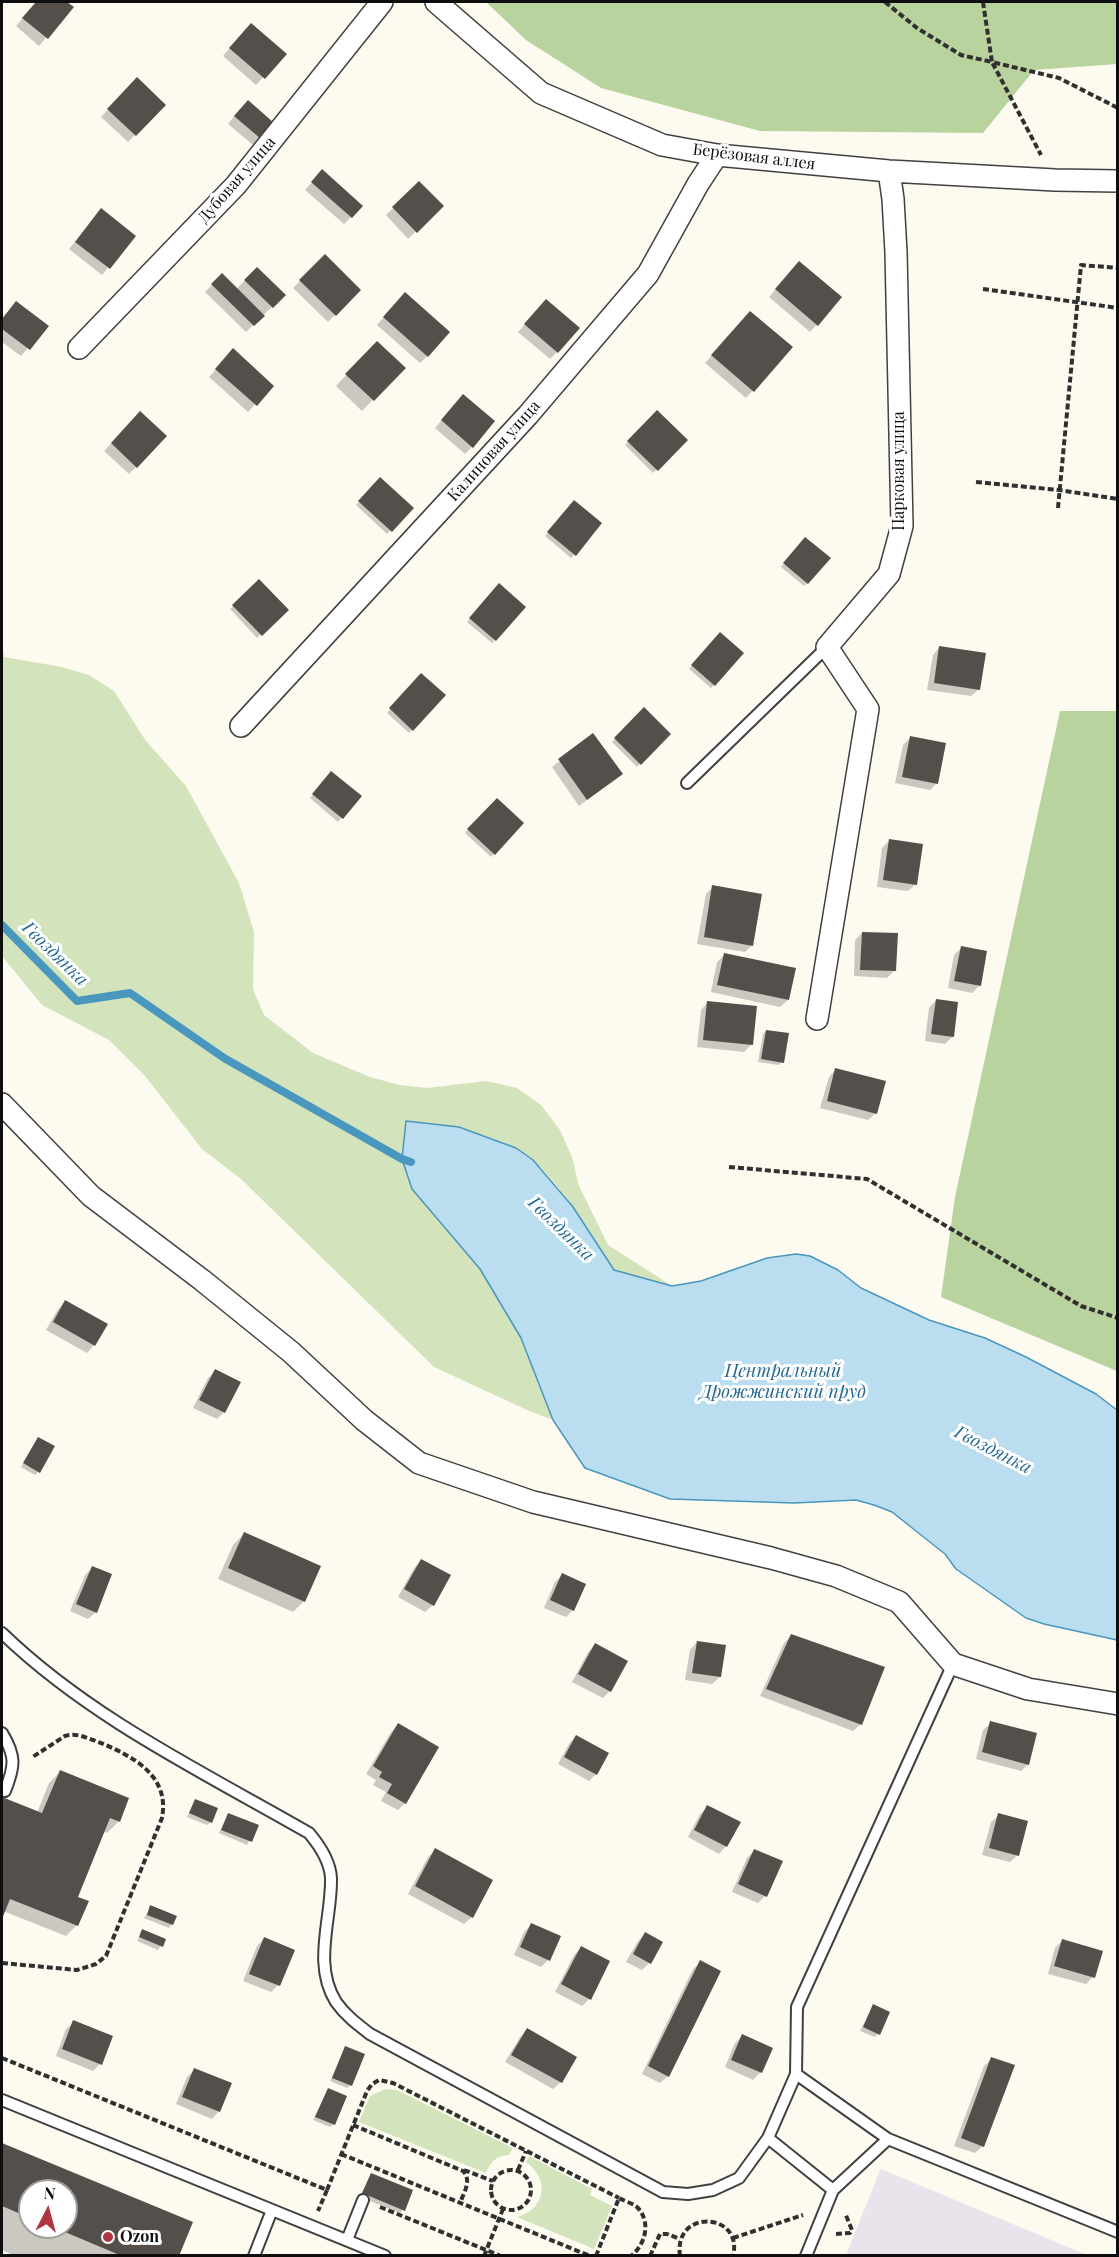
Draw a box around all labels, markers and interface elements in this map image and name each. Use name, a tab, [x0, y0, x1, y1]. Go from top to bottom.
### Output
street label: Дубовая улица	[194, 133, 280, 227]
street label: Берёзовая аллея	[692, 140, 816, 174]
street label: Калиновая улица	[444, 397, 544, 505]
street label: Парковая улица	[889, 411, 909, 531]
water label: Гвоздянка	[18, 917, 92, 991]
water label: Гвоздянка	[524, 1192, 598, 1266]
water label: Центральный Дрожжинский пруд	[700, 1360, 866, 1402]
water label: Гвоздянка	[951, 1421, 1035, 1479]
north arrow	[18, 2179, 78, 2239]
text: N	[43, 2182, 57, 2204]
place label: Ozon	[120, 2227, 159, 2247]
marker: Ozon	[101, 2230, 115, 2244]

